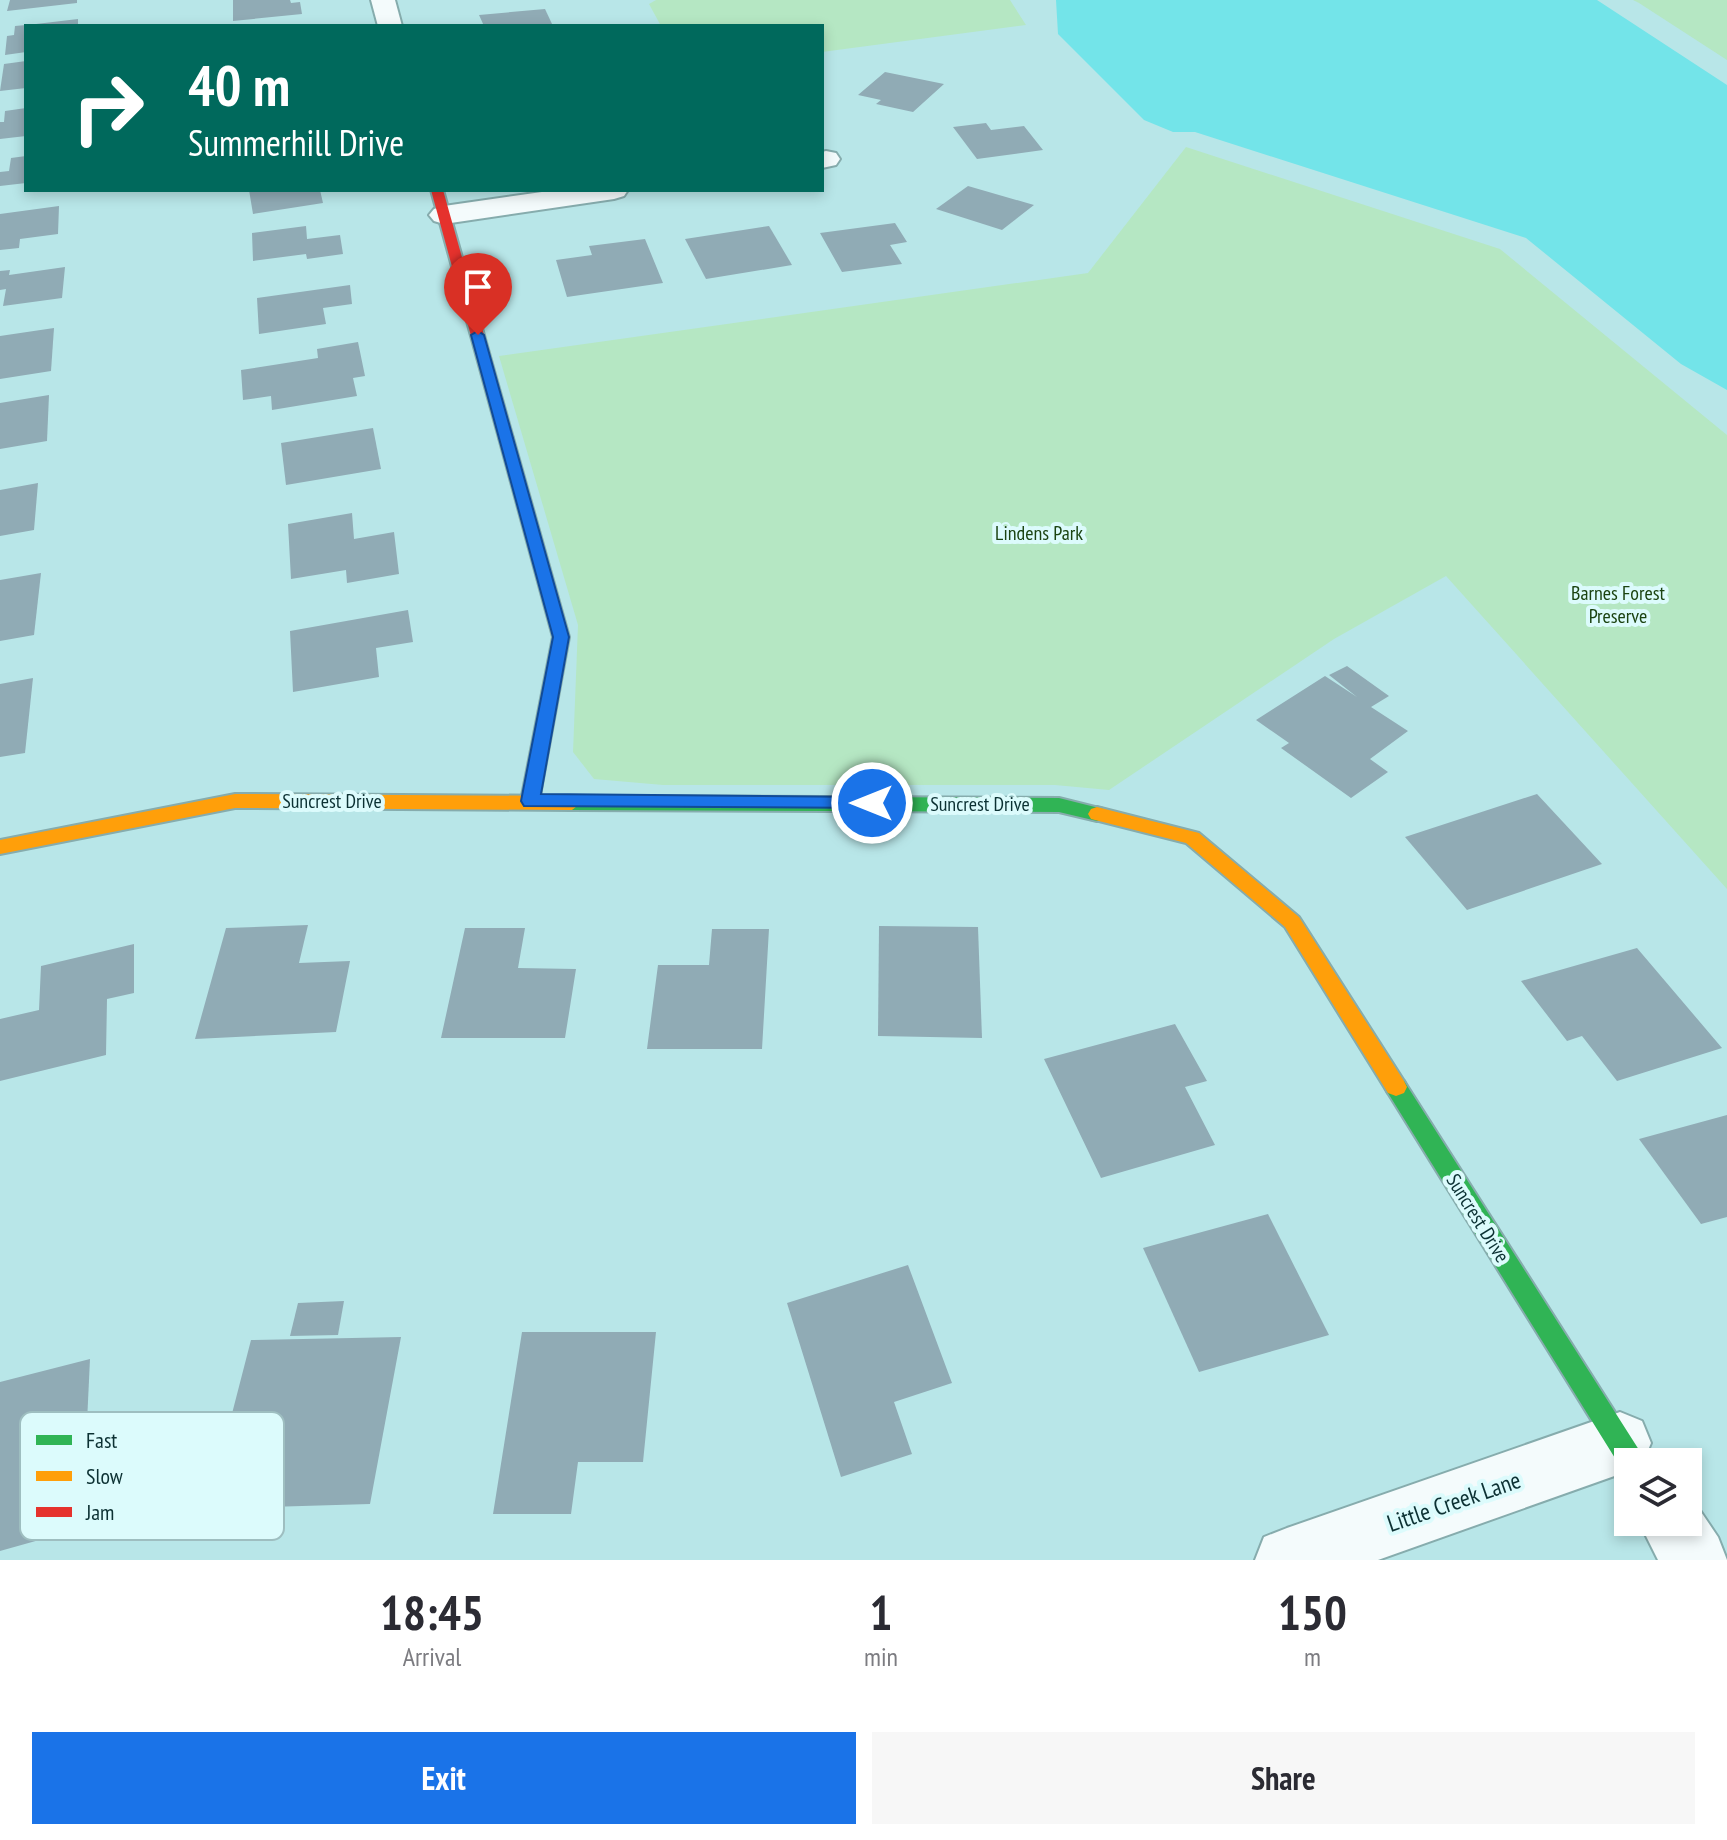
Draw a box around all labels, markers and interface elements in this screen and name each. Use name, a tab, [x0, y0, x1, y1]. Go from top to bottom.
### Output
text: 40 m	[188, 49, 290, 121]
icon: right	[56, 56, 160, 160]
text: Summerhill Drive	[188, 119, 404, 166]
pin	[444, 253, 512, 335]
icon: arrive	[456, 265, 500, 309]
park label: Lindens Park	[995, 520, 1083, 546]
park label: Barnes Forest Preserve	[1571, 580, 1665, 629]
position arrow	[830, 761, 914, 845]
street label: Suncrest Drive	[282, 788, 382, 814]
street label: Suncrest Drive	[930, 791, 1030, 817]
street label: Suncrest Drive	[1441, 1169, 1515, 1267]
legend	[20, 1412, 284, 1540]
text: Fast	[86, 1426, 117, 1454]
map controls	[1614, 1448, 1702, 1536]
button: layers	[1614, 1448, 1702, 1536]
text: Slow	[86, 1462, 123, 1490]
street label: Little Creek Lane	[1383, 1464, 1525, 1539]
text: Jam	[85, 1498, 114, 1526]
text: 18:45	[380, 1581, 484, 1643]
text: 1	[870, 1581, 892, 1643]
text: 150	[1278, 1581, 1347, 1643]
text: Arrival	[403, 1640, 461, 1673]
text: min	[864, 1640, 898, 1673]
text: m	[1304, 1640, 1321, 1673]
button: Exit	[32, 1732, 856, 1824]
button: Share	[872, 1732, 1695, 1824]

